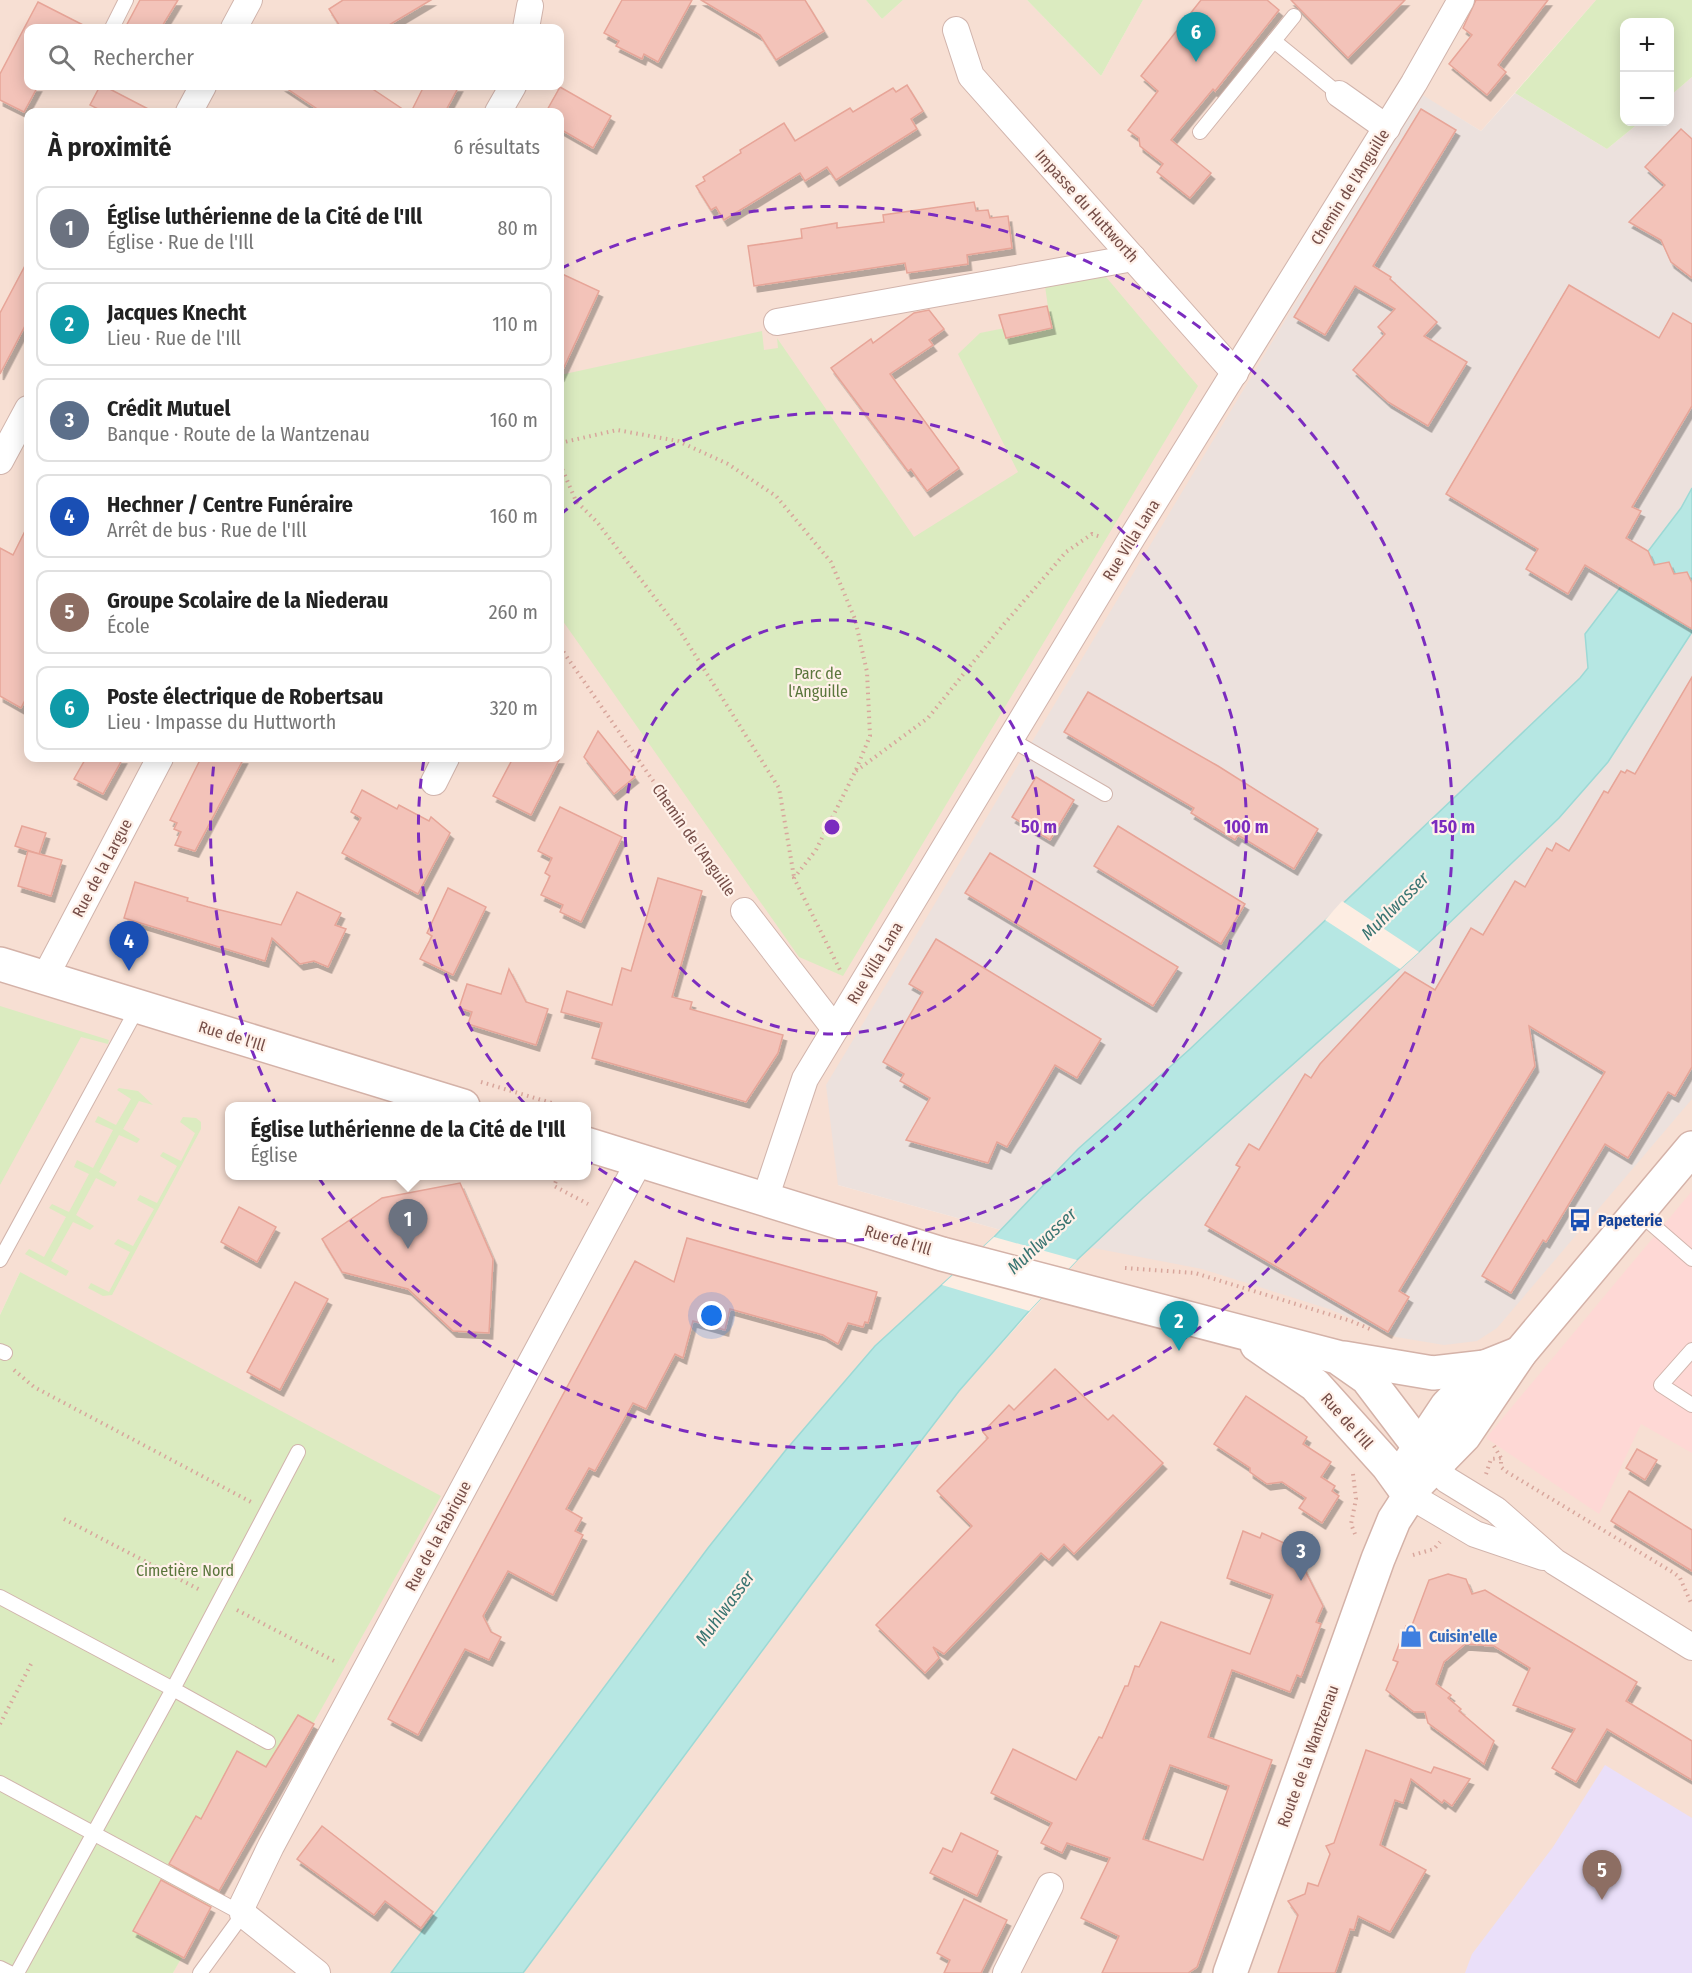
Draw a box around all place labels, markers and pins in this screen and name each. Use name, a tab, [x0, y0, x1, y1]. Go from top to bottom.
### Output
pin: 6	[1176, 13, 1216, 62]
centre of rings	[822, 817, 842, 837]
pin: 4	[110, 922, 148, 971]
pin: 1	[388, 1200, 428, 1249]
bus stop icon: Papeterie	[1567, 1207, 1593, 1233]
place label: Papeterie	[1598, 1211, 1662, 1230]
pin: 2	[1160, 1302, 1198, 1351]
pin: 3	[1282, 1532, 1320, 1581]
shop icon: Cuisin'elle	[1398, 1623, 1424, 1649]
place label: Cuisin'elle	[1429, 1627, 1497, 1646]
pin: 5	[1582, 1850, 1622, 1900]

